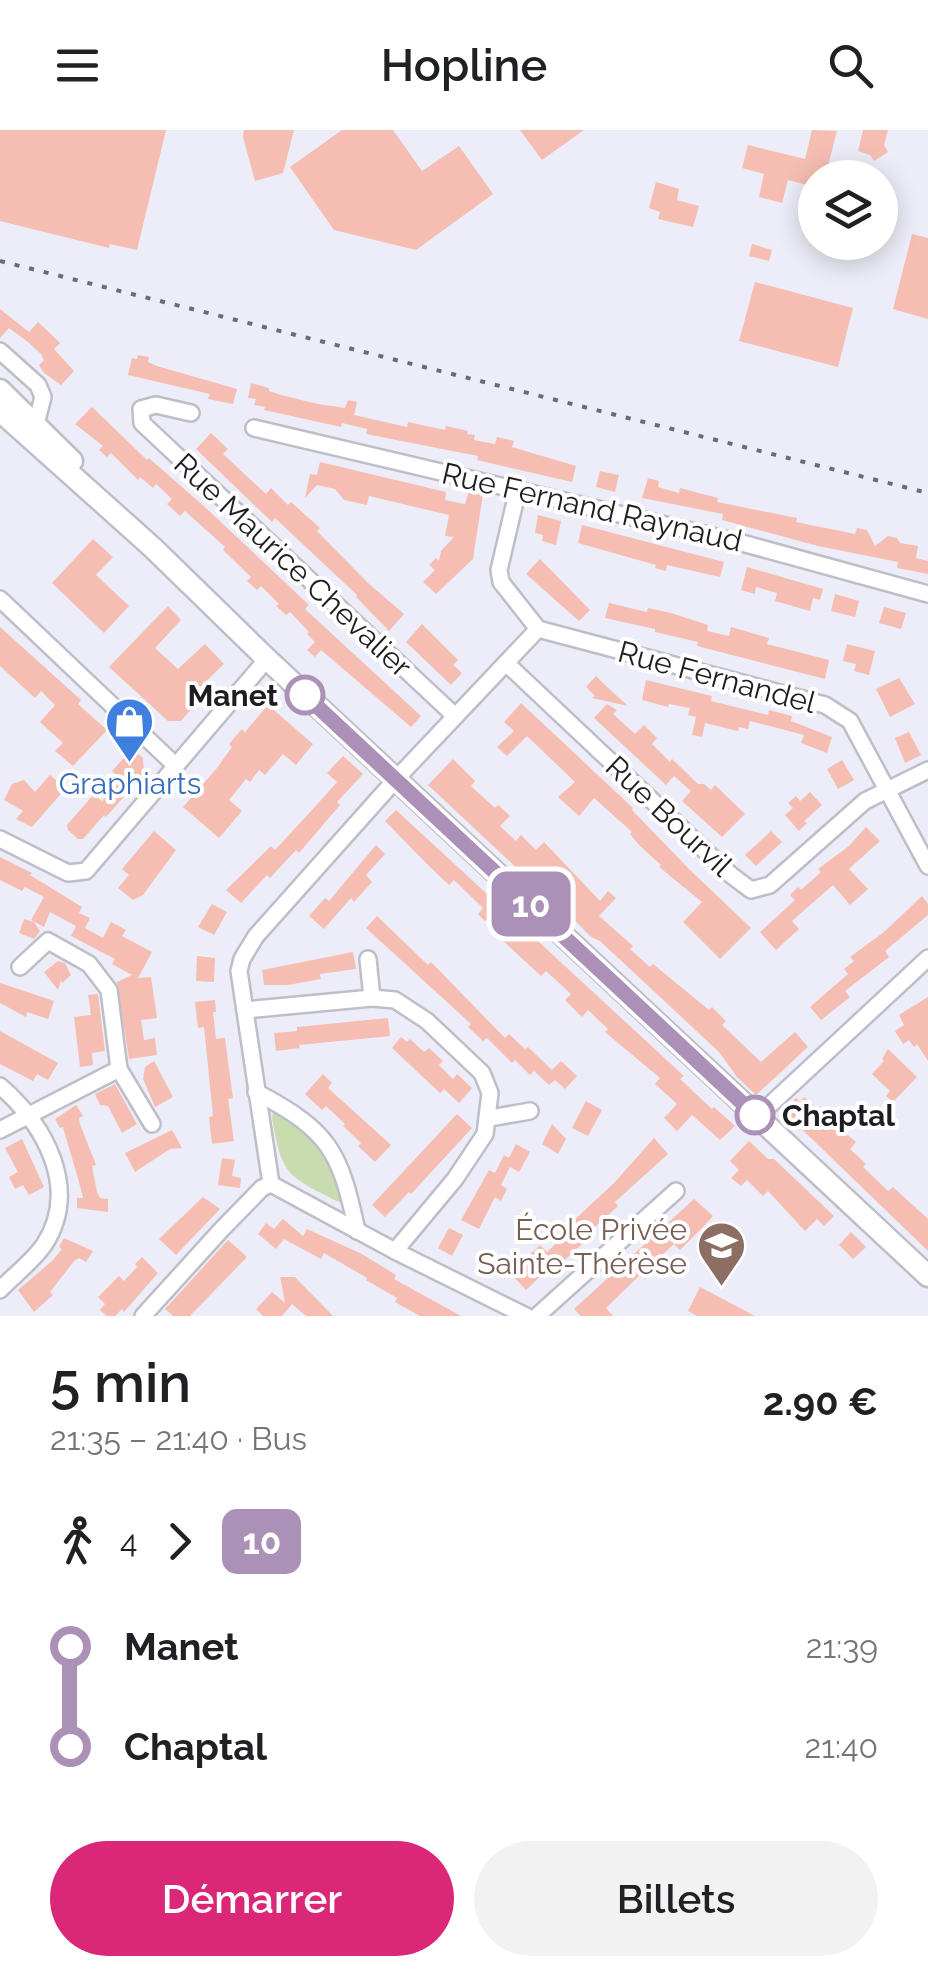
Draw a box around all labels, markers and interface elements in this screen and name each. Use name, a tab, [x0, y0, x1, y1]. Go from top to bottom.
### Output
icon: menu	[50, 38, 105, 93]
icon: search	[823, 38, 878, 93]
text: Hopline	[381, 39, 547, 92]
map controls	[798, 160, 898, 260]
button: layers	[798, 160, 898, 260]
street label: Rue Maurice Chevalier	[167, 446, 419, 684]
street label: Rue Fernand Raynaud	[439, 455, 745, 559]
street label: Rue Fernandel	[614, 634, 820, 720]
marker: Manet	[286, 676, 324, 714]
place label: Manet	[188, 678, 278, 713]
shop icon: Graphiarts	[104, 696, 156, 764]
street label: Rue Bourvil	[599, 749, 740, 884]
place label: Graphiarts	[59, 766, 201, 801]
line badge: 10	[486, 872, 576, 936]
text: 10	[512, 884, 550, 925]
marker: Chaptal	[736, 1096, 774, 1134]
place label: Chaptal	[782, 1098, 895, 1133]
place label: École Privée Sainte-Thérèse	[477, 1212, 687, 1281]
school or university icon: École Privée Sainte-Thérèse	[696, 1220, 748, 1288]
text: 5 min	[50, 1350, 191, 1415]
text: 2.90 €	[763, 1379, 878, 1424]
text: 21:35 – 21:40 · Bus	[50, 1420, 307, 1457]
icon: walk	[50, 1514, 105, 1569]
icon: forward	[152, 1514, 207, 1569]
text: 10	[242, 1521, 281, 1562]
text: 4	[120, 1523, 137, 1560]
text: Manet	[124, 1624, 239, 1669]
text: 21:39	[806, 1628, 878, 1665]
text: Chaptal	[124, 1724, 267, 1769]
text: 21:40	[805, 1728, 878, 1765]
button: Démarrer	[50, 1841, 454, 1956]
button: Billets	[474, 1841, 878, 1956]

